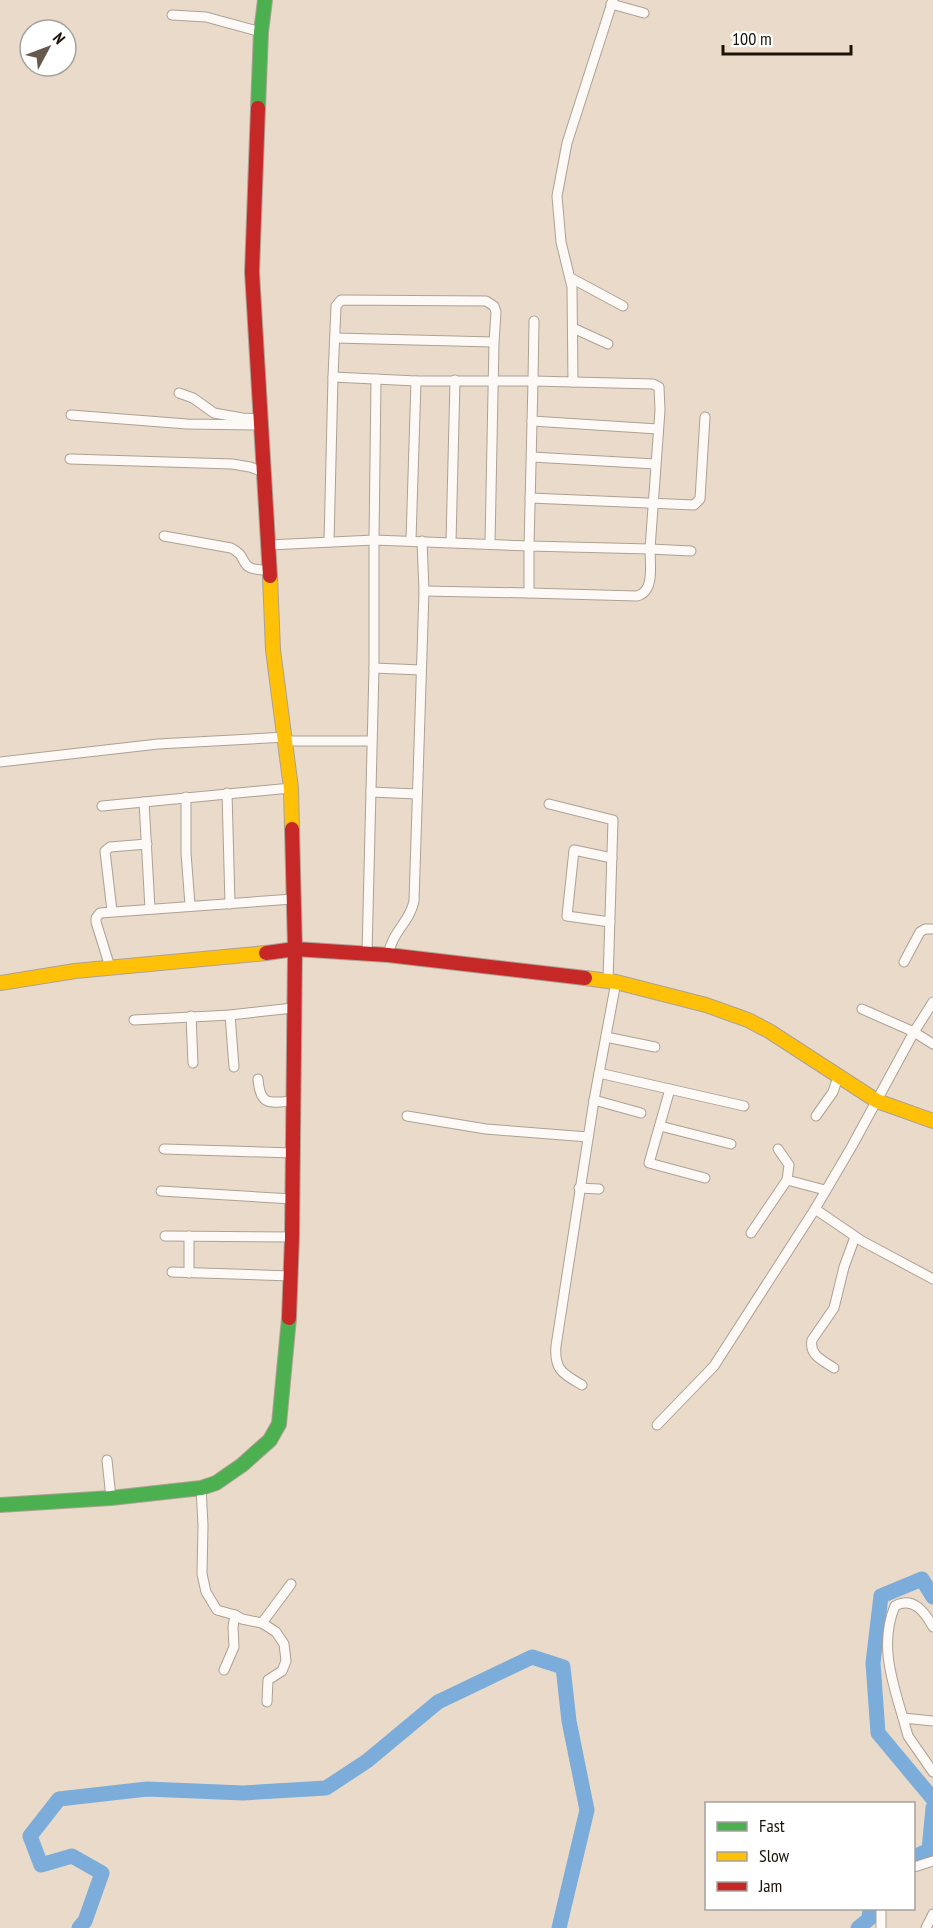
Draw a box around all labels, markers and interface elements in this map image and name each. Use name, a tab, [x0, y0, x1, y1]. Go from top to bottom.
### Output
north arrow	[18, 18, 78, 78]
scale bar	[723, 18, 850, 56]
text: 100 m	[732, 27, 772, 50]
text: N	[49, 28, 70, 48]
legend	[705, 1802, 915, 1910]
text: Fast	[759, 1814, 785, 1837]
text: Slow	[759, 1844, 790, 1867]
text: Jam	[758, 1874, 782, 1897]

